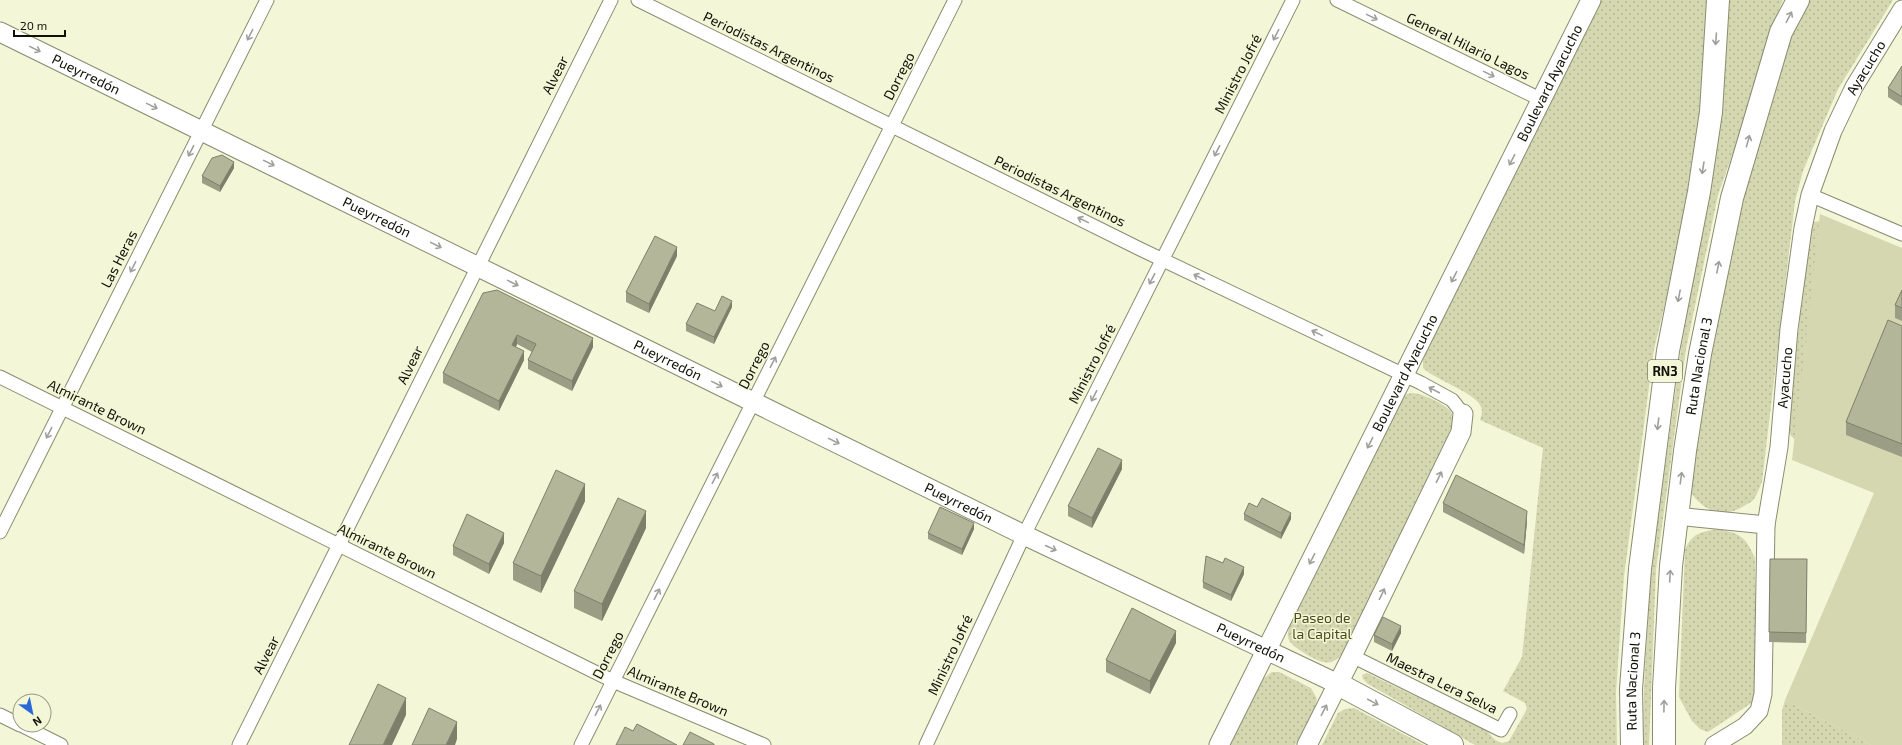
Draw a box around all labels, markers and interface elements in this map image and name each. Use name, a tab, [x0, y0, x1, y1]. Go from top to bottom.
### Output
street label: Periodistas Argentinos	[701, 7, 838, 86]
street label: General Hilario Lagos	[1404, 8, 1532, 83]
one-way arrow	[1785, 11, 1793, 23]
scale bar	[14, 12, 65, 38]
one-way arrow	[1366, 14, 1378, 21]
text: 20 m	[20, 18, 47, 32]
street label: Boulevard Ayacucho	[1513, 21, 1586, 144]
one-way arrow	[245, 29, 253, 41]
one-way arrow	[1272, 29, 1279, 41]
street label: Ministro Jofré	[1210, 31, 1265, 116]
one-way arrow	[1713, 32, 1720, 45]
street label: Ayacucho	[1842, 37, 1889, 98]
one-way arrow	[29, 46, 41, 54]
street label: Dorrego	[879, 49, 918, 103]
street label: Pueyrredón	[49, 50, 123, 98]
street label: Alvear	[538, 52, 572, 97]
one-way arrow	[1483, 71, 1495, 78]
one-way arrow	[146, 103, 158, 111]
one-way arrow	[1745, 134, 1752, 147]
one-way arrow	[187, 145, 194, 157]
one-way arrow	[1213, 145, 1220, 157]
street label: Periodistas Argentinos	[992, 151, 1129, 230]
one-way arrow	[1508, 154, 1515, 166]
one-way arrow	[262, 160, 274, 168]
one-way arrow	[1699, 161, 1707, 174]
street label: Pueyrredón	[340, 193, 414, 241]
one-way arrow	[1077, 216, 1089, 224]
street label: Las Heras	[97, 227, 140, 290]
one-way arrow	[430, 242, 442, 249]
one-way arrow	[129, 261, 136, 273]
one-way arrow	[1714, 261, 1722, 274]
one-way arrow	[1450, 270, 1457, 282]
one-way arrow	[1148, 273, 1156, 285]
one-way arrow	[1194, 273, 1206, 280]
one-way arrow	[506, 280, 518, 287]
one-way arrow	[1674, 289, 1682, 302]
street label: Boulevard Ayacucho	[1368, 311, 1441, 434]
street label: Ruta Nacional 3	[1682, 316, 1715, 416]
street label: Ministro Jofré	[1064, 321, 1119, 406]
one-way arrow	[1311, 329, 1323, 336]
street label: Pueyrredón	[631, 336, 705, 383]
street label: Dorrego	[734, 338, 773, 392]
street label: Alvear	[393, 342, 426, 387]
street label: Ayacucho	[1773, 346, 1795, 409]
one-way arrow	[770, 356, 777, 368]
road number: RN3	[1648, 360, 1682, 382]
street label: Almirante Brown	[45, 375, 149, 438]
one-way arrow	[711, 381, 723, 388]
one-way arrow	[1428, 385, 1440, 393]
one-way arrow	[1090, 389, 1097, 401]
one-way arrow	[1654, 417, 1662, 430]
one-way arrow	[45, 427, 53, 439]
one-way arrow	[1366, 437, 1374, 449]
one-way arrow	[827, 438, 839, 445]
one-way arrow	[1436, 471, 1443, 483]
one-way arrow	[712, 472, 719, 484]
one-way arrow	[1677, 472, 1685, 485]
street label: Pueyrredón	[922, 479, 996, 526]
street label: Almirante Brown	[335, 519, 439, 582]
one-way arrow	[1045, 545, 1057, 552]
one-way arrow	[1308, 553, 1315, 565]
one-way arrow	[1666, 570, 1674, 583]
one-way arrow	[654, 588, 661, 600]
one-way arrow	[1379, 588, 1387, 600]
park label: Paseo de la Capital	[1292, 609, 1353, 642]
street label: Ministro Jofré	[923, 612, 976, 698]
street label: Pueyrredón	[1214, 619, 1288, 666]
street label: Dorrego	[588, 628, 627, 682]
street label: Ruta Nacional 3	[1622, 631, 1643, 731]
street label: Alvear	[249, 632, 283, 677]
street label: Maestra Lera Selva	[1384, 648, 1501, 717]
street label: Almirante Brown	[625, 662, 731, 719]
north arrow	[12, 693, 52, 733]
one-way arrow	[1366, 699, 1378, 707]
one-way arrow	[1660, 700, 1668, 713]
one-way arrow	[595, 704, 602, 716]
one-way arrow	[1321, 705, 1329, 717]
text: N	[31, 714, 45, 729]

